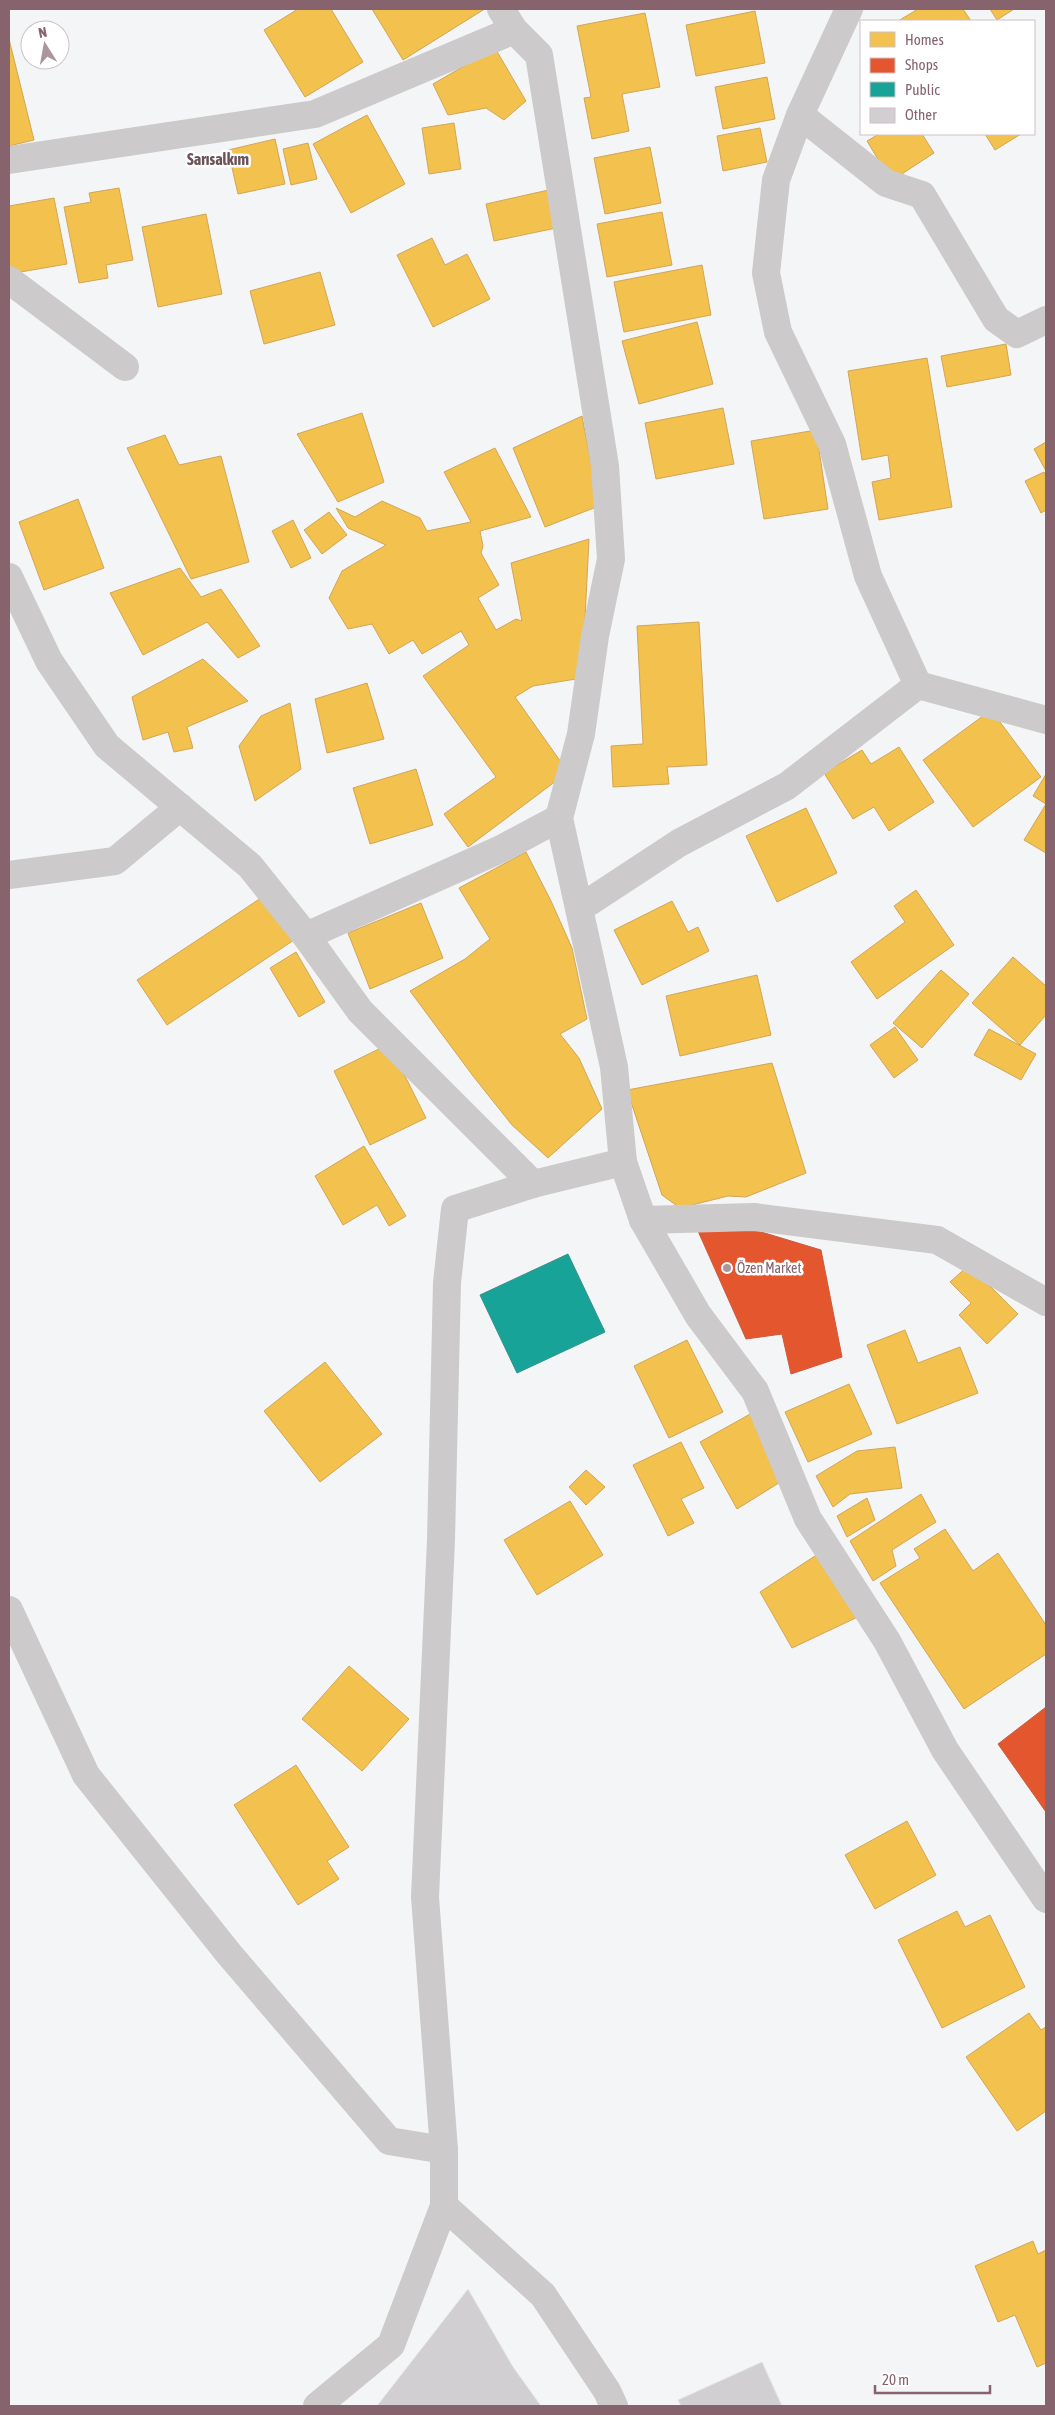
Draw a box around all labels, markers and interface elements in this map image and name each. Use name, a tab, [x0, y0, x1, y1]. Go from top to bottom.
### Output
north arrow	[20, 20, 70, 70]
legend	[860, 20, 1035, 135]
text: N	[37, 24, 48, 41]
text: Homes	[905, 31, 944, 48]
text: Shops	[905, 56, 938, 73]
text: Public	[905, 81, 940, 98]
text: Other	[905, 106, 937, 123]
district label: Sarısalkım	[187, 150, 249, 168]
place label: Özen Market	[737, 1260, 801, 1276]
marker: Özen Market	[721, 1262, 733, 1274]
scale bar	[875, 2362, 990, 2394]
text: 20 m	[882, 2371, 909, 2388]

